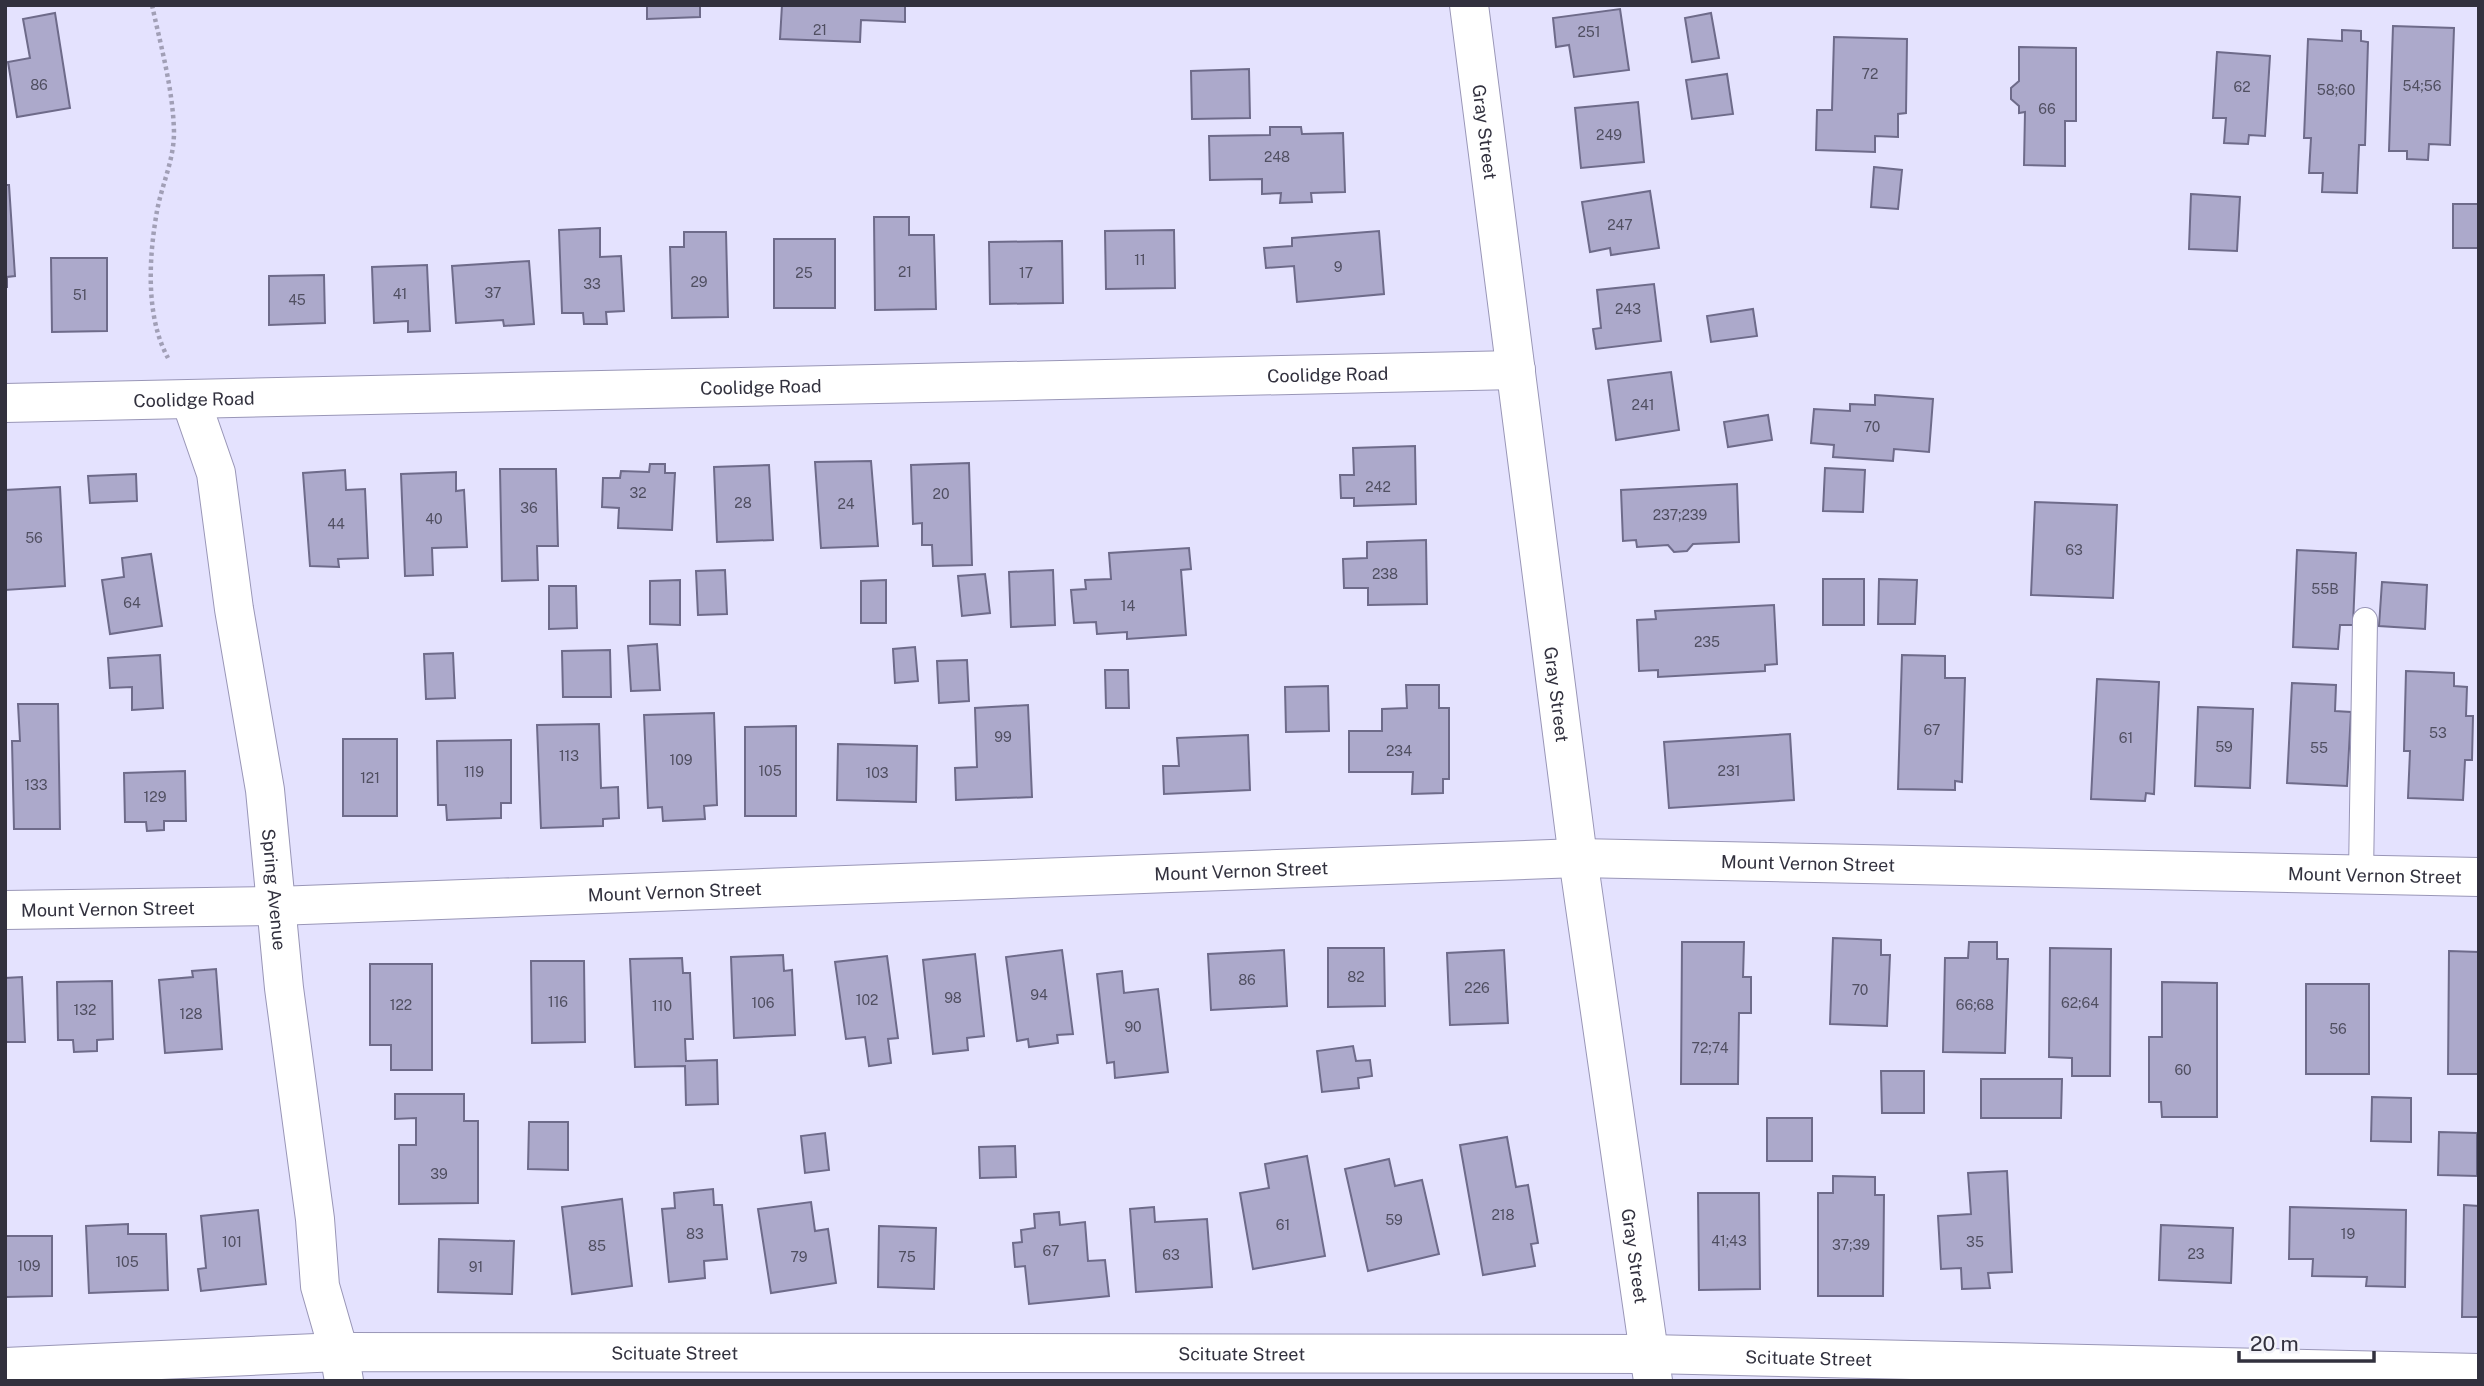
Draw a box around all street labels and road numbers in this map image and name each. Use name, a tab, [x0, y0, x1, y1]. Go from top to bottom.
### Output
street label: Gray Street	[1469, 83, 1502, 181]
street label: Coolidge Road	[1267, 362, 1389, 386]
street label: Coolidge Road	[700, 375, 822, 398]
street label: Coolidge Road	[133, 387, 255, 411]
street label: Gray Street	[1541, 645, 1574, 743]
street label: Spring Avenue	[258, 828, 291, 951]
street label: Mount Vernon Street	[1721, 851, 1895, 875]
street label: Mount Vernon Street	[1154, 857, 1329, 884]
street label: Mount Vernon Street	[2288, 862, 2462, 887]
street label: Mount Vernon Street	[587, 878, 762, 905]
street label: Mount Vernon Street	[21, 897, 195, 920]
street label: Gray Street	[1618, 1207, 1652, 1305]
street label: Scituate Street	[611, 1342, 738, 1363]
street label: Scituate Street	[1178, 1343, 1305, 1364]
street label: Scituate Street	[1745, 1346, 1872, 1370]

